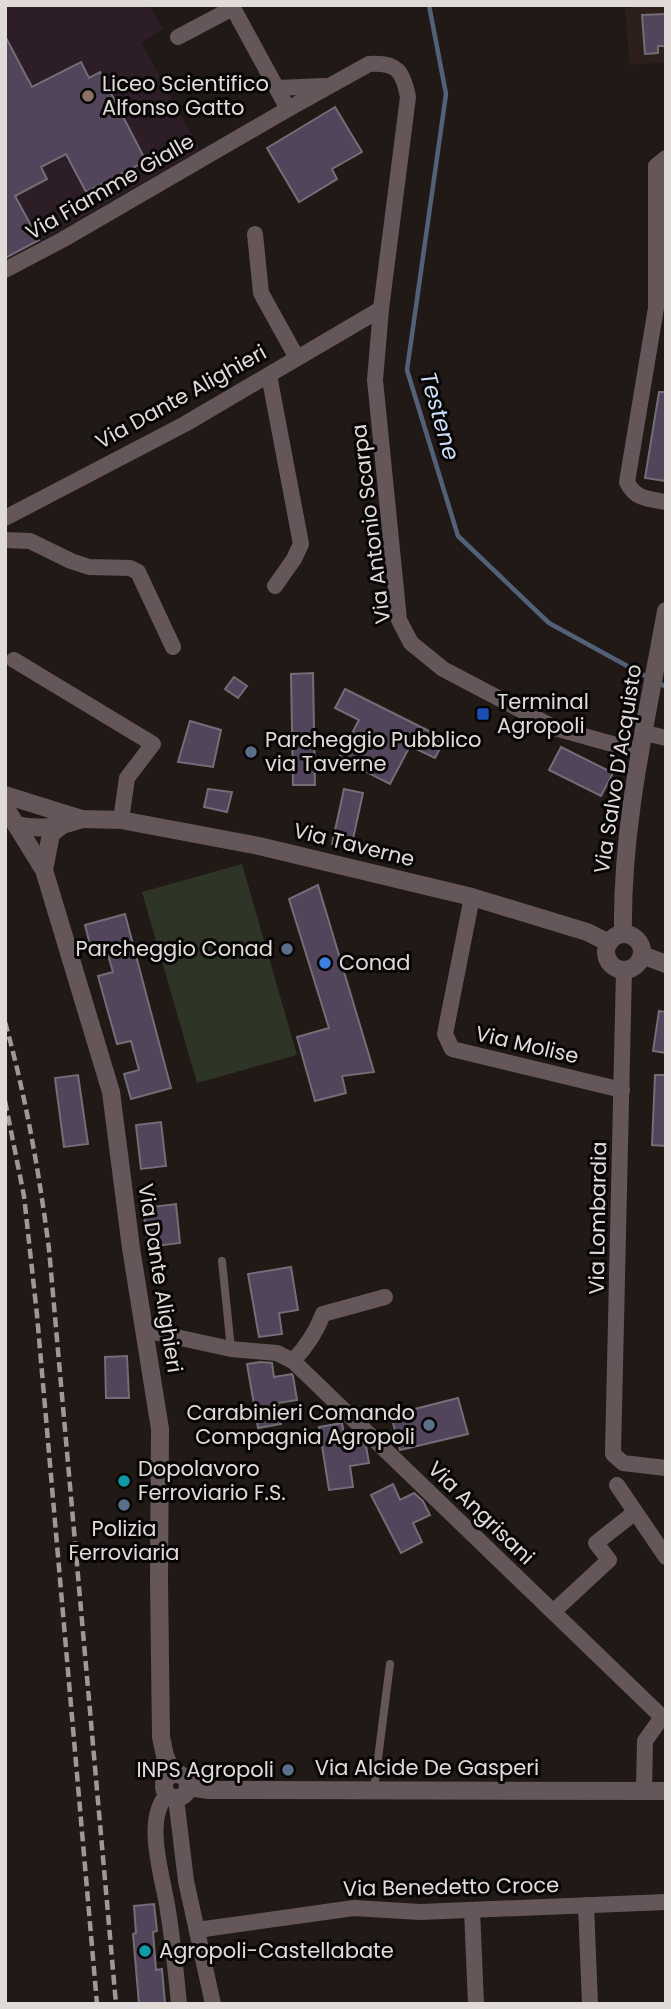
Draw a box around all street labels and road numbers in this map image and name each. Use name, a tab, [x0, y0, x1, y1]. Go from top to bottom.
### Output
street label: Via Fiamme Gialle	[20, 126, 199, 247]
street label: Via Dante Alighieri	[90, 338, 271, 456]
street label: Via Antonio Scarpa	[344, 423, 397, 626]
street label: Via Salvo D'Acquisto	[587, 662, 648, 876]
street label: Via Taverne	[291, 815, 418, 874]
street label: Via Molise	[473, 1019, 582, 1070]
street label: Via Lombardia	[582, 1141, 613, 1295]
street label: Via Dante Alighieri	[131, 1181, 190, 1375]
street label: Via Angrisani	[422, 1454, 541, 1571]
street label: Via Alcide De Gasperi	[315, 1753, 539, 1782]
street label: Via Benedetto Croce	[343, 1870, 559, 1903]

